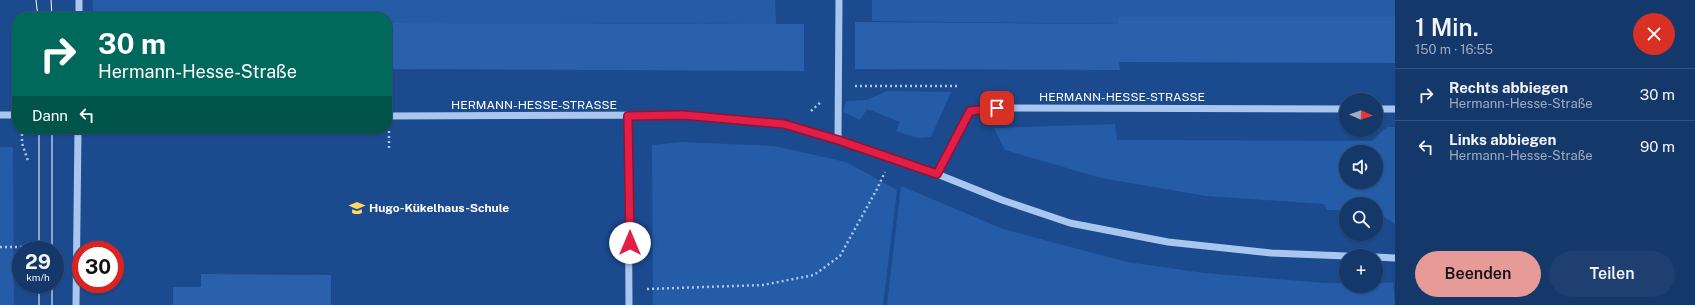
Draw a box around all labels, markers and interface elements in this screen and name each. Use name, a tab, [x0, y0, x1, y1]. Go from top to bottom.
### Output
text: 1 Min.	[1415, 13, 1479, 41]
button: close	[1633, 13, 1675, 55]
text: 30 m	[98, 27, 166, 60]
icon: right	[32, 28, 84, 80]
text: 150 m · 16:55	[1415, 42, 1493, 57]
text: Hermann-Hesse-Straße	[98, 61, 297, 82]
text: Rechts abbiegen	[1449, 79, 1568, 96]
icon: right	[1415, 84, 1437, 106]
text: 30 m	[1640, 86, 1675, 103]
street label: HERMANN-HESSE-STRASSE	[1039, 90, 1205, 104]
pin	[980, 91, 1014, 125]
north arrow	[1339, 93, 1383, 137]
map controls	[1339, 93, 1383, 293]
text: Hermann-Hesse-Straße	[1449, 96, 1593, 111]
icon: arrive	[986, 97, 1008, 119]
street label: HERMANN-HESSE-STRASSE	[451, 98, 617, 112]
icon: left	[76, 104, 98, 126]
text: Dann	[32, 107, 68, 124]
text: Links abbiegen	[1449, 131, 1556, 148]
icon: left	[1415, 136, 1437, 158]
text: 90 m	[1640, 138, 1675, 155]
button: sound	[1339, 145, 1383, 189]
text: Hermann-Hesse-Straße	[1449, 148, 1593, 163]
button: search	[1339, 197, 1383, 241]
school or university icon: Hugo-Kükelhaus-Schule	[348, 199, 366, 217]
place label: Hugo-Kükelhaus-Schule	[369, 201, 509, 215]
position arrow	[609, 222, 651, 264]
speed limit sign: 30	[72, 241, 124, 293]
button: +	[1339, 249, 1383, 293]
text: 29	[25, 250, 51, 274]
button: Beenden	[1415, 251, 1541, 297]
button: Teilen	[1549, 251, 1675, 297]
text: km/h	[26, 271, 50, 283]

